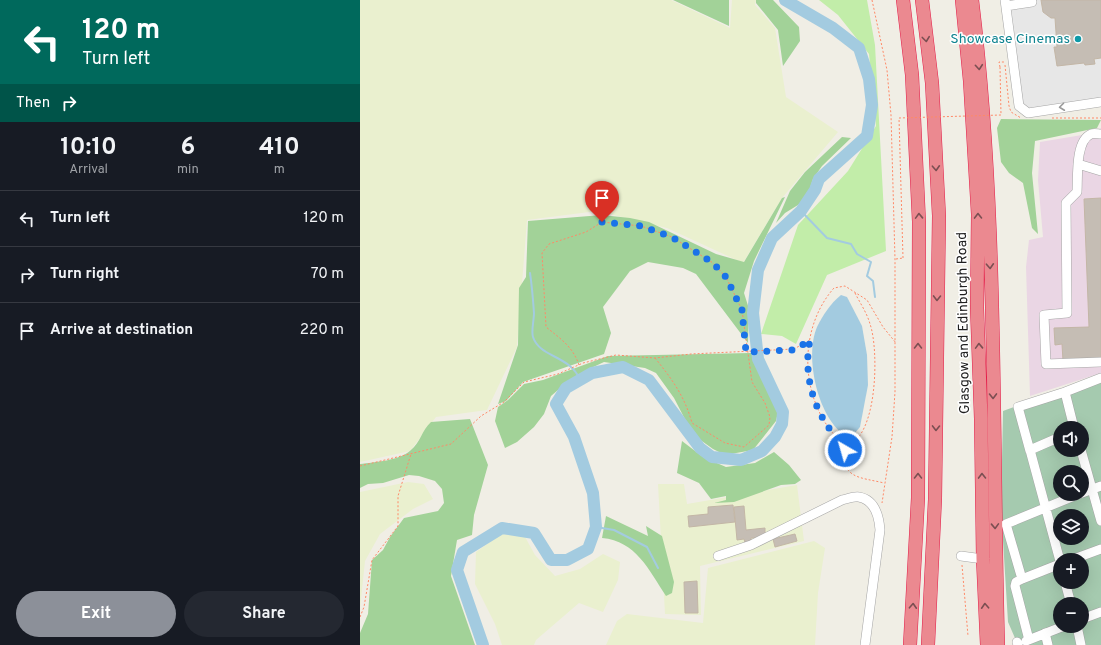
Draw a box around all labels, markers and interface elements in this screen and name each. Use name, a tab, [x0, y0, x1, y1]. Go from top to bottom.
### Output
text: 120 m	[82, 13, 160, 49]
icon: left	[16, 16, 68, 68]
place label: Showcase Cinemas	[950, 31, 1070, 48]
marker: Showcase Cinemas	[1073, 34, 1083, 44]
one-way arrow	[921, 36, 930, 42]
text: Turn left	[82, 48, 150, 71]
one-way arrow	[974, 64, 983, 70]
icon: right	[58, 92, 80, 114]
text: Then	[16, 94, 50, 113]
one-way arrow	[1059, 102, 1065, 111]
text: 10:10	[60, 133, 117, 163]
text: 6	[181, 133, 195, 163]
text: 410	[259, 133, 300, 163]
text: Arrival	[69, 162, 108, 178]
text: min	[177, 162, 199, 178]
text: m	[274, 162, 285, 178]
one-way arrow	[932, 165, 941, 171]
pin	[585, 181, 619, 222]
icon: arrive	[591, 187, 613, 209]
icon: left	[16, 208, 38, 230]
text: Turn left	[50, 209, 110, 228]
text: 120 m	[303, 209, 344, 228]
one-way arrow	[914, 213, 923, 219]
one-way arrow	[974, 213, 982, 219]
street label: Glasgow and Edinburgh Road	[954, 232, 974, 414]
one-way arrow	[986, 263, 995, 269]
icon: right	[16, 264, 38, 286]
text: Turn right	[50, 265, 119, 284]
text: 70 m	[311, 265, 344, 284]
one-way arrow	[933, 295, 942, 301]
icon: arrive	[16, 320, 38, 342]
text: Arrive at destination	[50, 321, 193, 340]
text: 220 m	[300, 321, 344, 340]
one-way arrow	[914, 343, 922, 349]
one-way arrow	[974, 343, 983, 349]
one-way arrow	[989, 393, 997, 399]
map controls	[1053, 421, 1089, 633]
button: sound	[1053, 421, 1089, 457]
one-way arrow	[931, 425, 940, 431]
position arrow	[824, 429, 866, 471]
button: search	[1053, 465, 1089, 501]
one-way arrow	[914, 473, 922, 479]
one-way arrow	[978, 473, 986, 479]
button: layers	[1053, 509, 1089, 545]
one-way arrow	[990, 523, 999, 529]
button: +	[1053, 553, 1089, 589]
button: Exit	[16, 591, 176, 637]
button: Share	[184, 591, 344, 637]
button: −	[1053, 597, 1089, 633]
one-way arrow	[908, 603, 917, 609]
one-way arrow	[981, 603, 990, 609]

